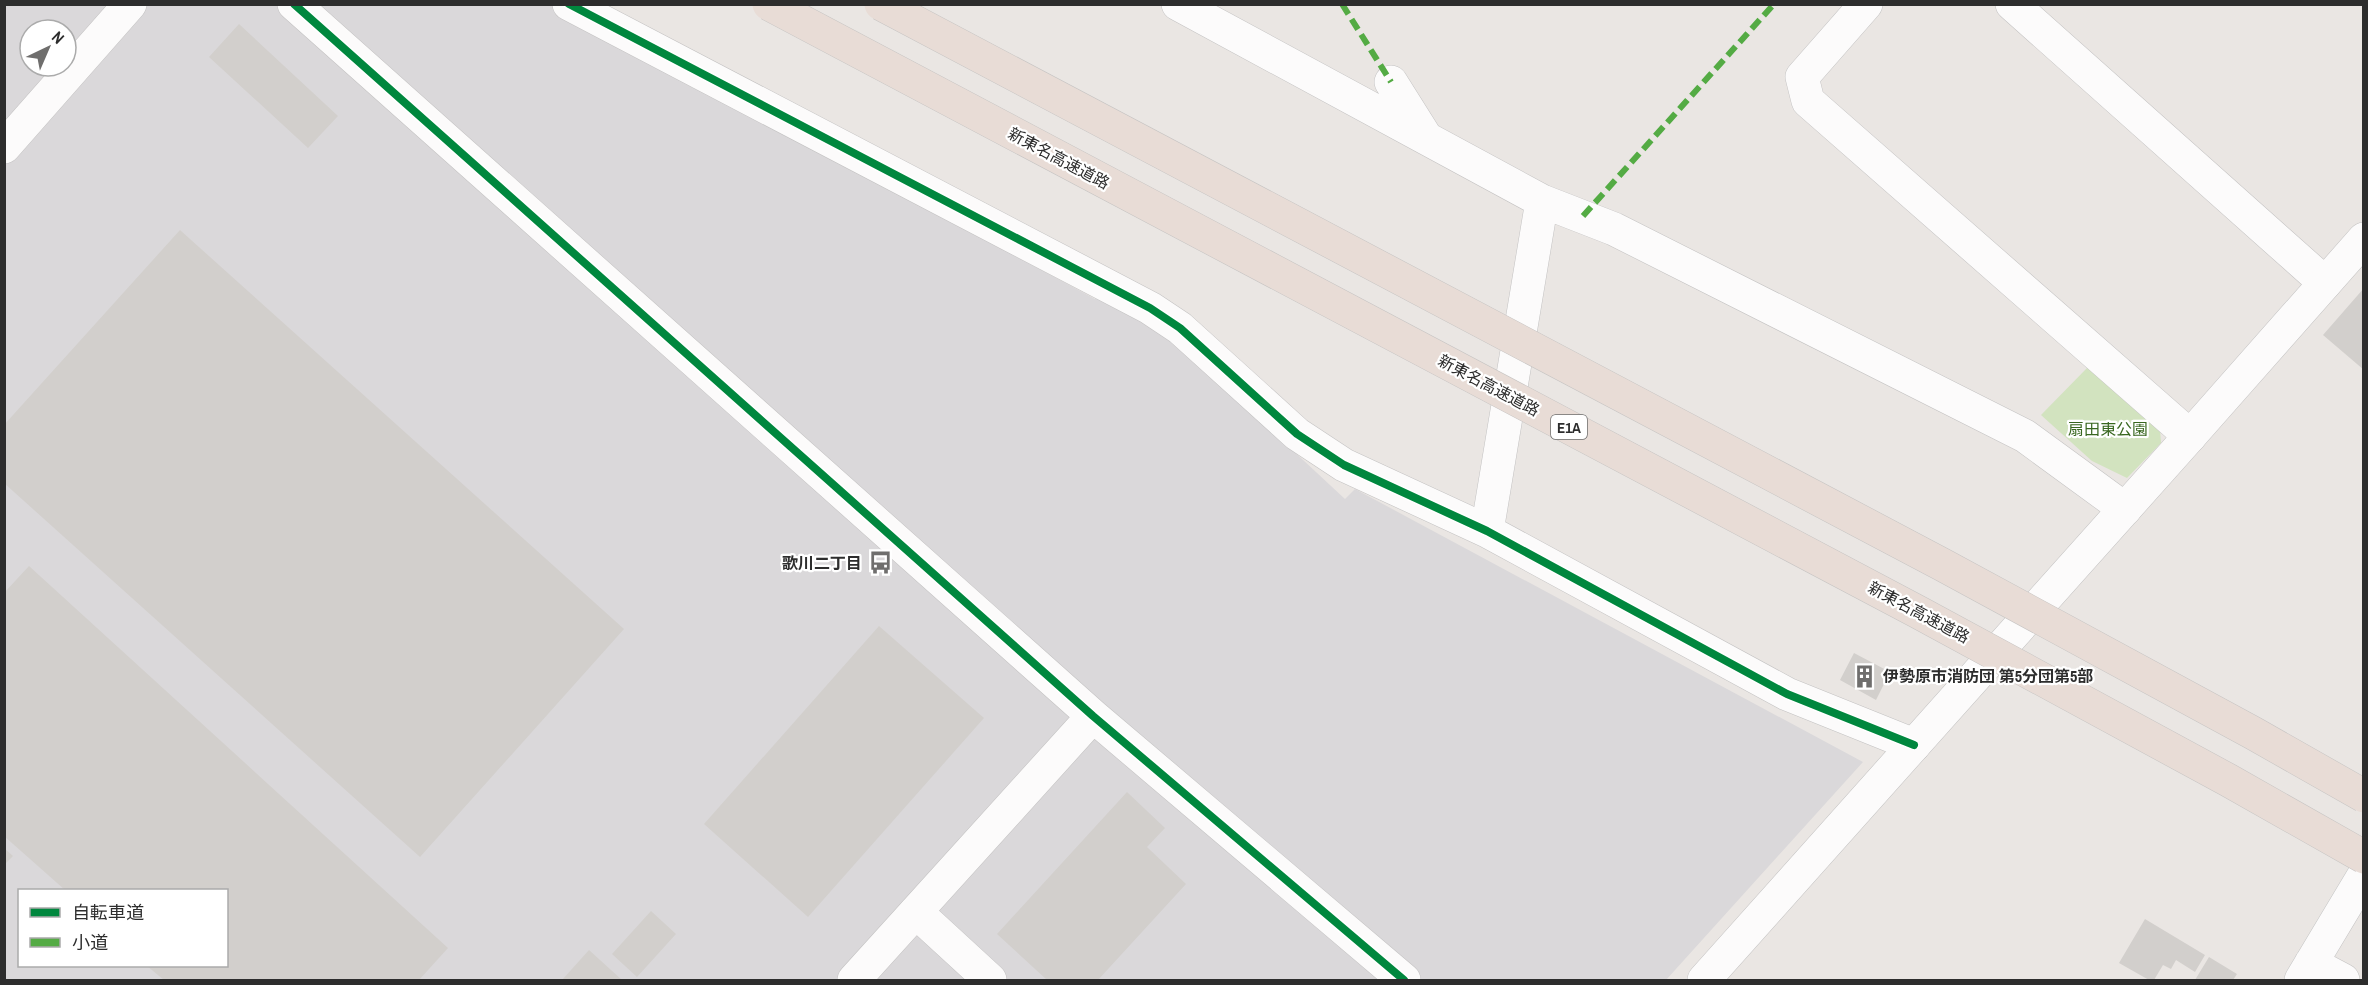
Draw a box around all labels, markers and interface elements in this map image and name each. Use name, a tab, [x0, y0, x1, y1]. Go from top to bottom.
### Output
north arrow	[18, 18, 78, 78]
text: N	[47, 26, 69, 48]
street label: 新東名高速道路	[1004, 122, 1114, 194]
street label: 新東名高速道路	[1434, 349, 1544, 421]
road number: E1A	[1551, 415, 1587, 439]
park label: 扇田東公園	[2068, 418, 2148, 440]
bus stop icon: 歌川二丁目	[867, 550, 893, 576]
place label: 歌川二丁目	[782, 552, 862, 574]
street label: 新東名高速道路	[1864, 576, 1974, 648]
building icon: 伊勢原市消防団 第5分団第5部	[1852, 663, 1878, 689]
place label: 伊勢原市消防団 第5分団第5部	[1882, 665, 2093, 687]
legend	[18, 889, 228, 967]
text: 自転車道	[72, 900, 144, 925]
text: 小道	[72, 930, 108, 955]

